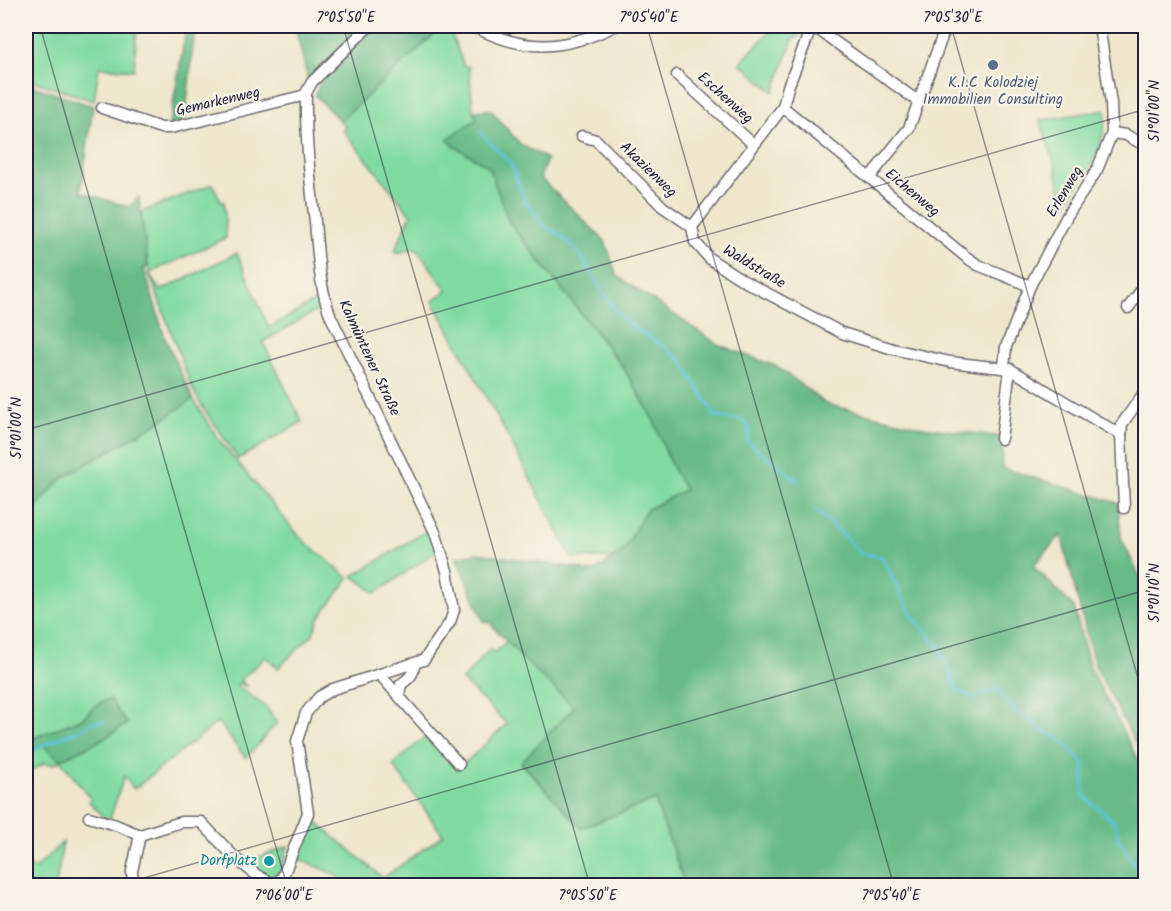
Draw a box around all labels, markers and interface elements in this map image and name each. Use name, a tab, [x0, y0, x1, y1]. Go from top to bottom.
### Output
text: 7°05'50"E	[316, 6, 377, 30]
text: 7°05'40"E	[619, 6, 680, 30]
text: 7°05'30"E	[923, 6, 984, 30]
marker: K.I.C Kolodziej Immobilien Consulting	[986, 58, 1000, 72]
street label: Eschenweg	[691, 66, 759, 130]
place label: K.I.C Kolodziej Immobilien Consulting	[923, 71, 1063, 112]
text: 51°01'00"N	[1143, 80, 1167, 142]
street label: Gemarkenweg	[174, 81, 262, 123]
street label: Akazienweg	[614, 136, 682, 204]
street label: Erlenweg	[1040, 162, 1090, 222]
street label: Eichenweg	[879, 163, 945, 223]
street label: Waldstraße	[718, 239, 790, 295]
street label: Kalmüntener Straße	[331, 296, 407, 421]
text: 51°01'00"N	[5, 397, 29, 459]
text: 51°01'10"N	[1143, 563, 1167, 623]
place label: Dorfplatz	[200, 849, 257, 873]
marker: Dorfplatz	[262, 854, 276, 868]
text: 7°06'00"E	[255, 884, 315, 908]
text: 7°05'50"E	[558, 884, 619, 908]
text: 7°05'40"E	[861, 884, 922, 908]

